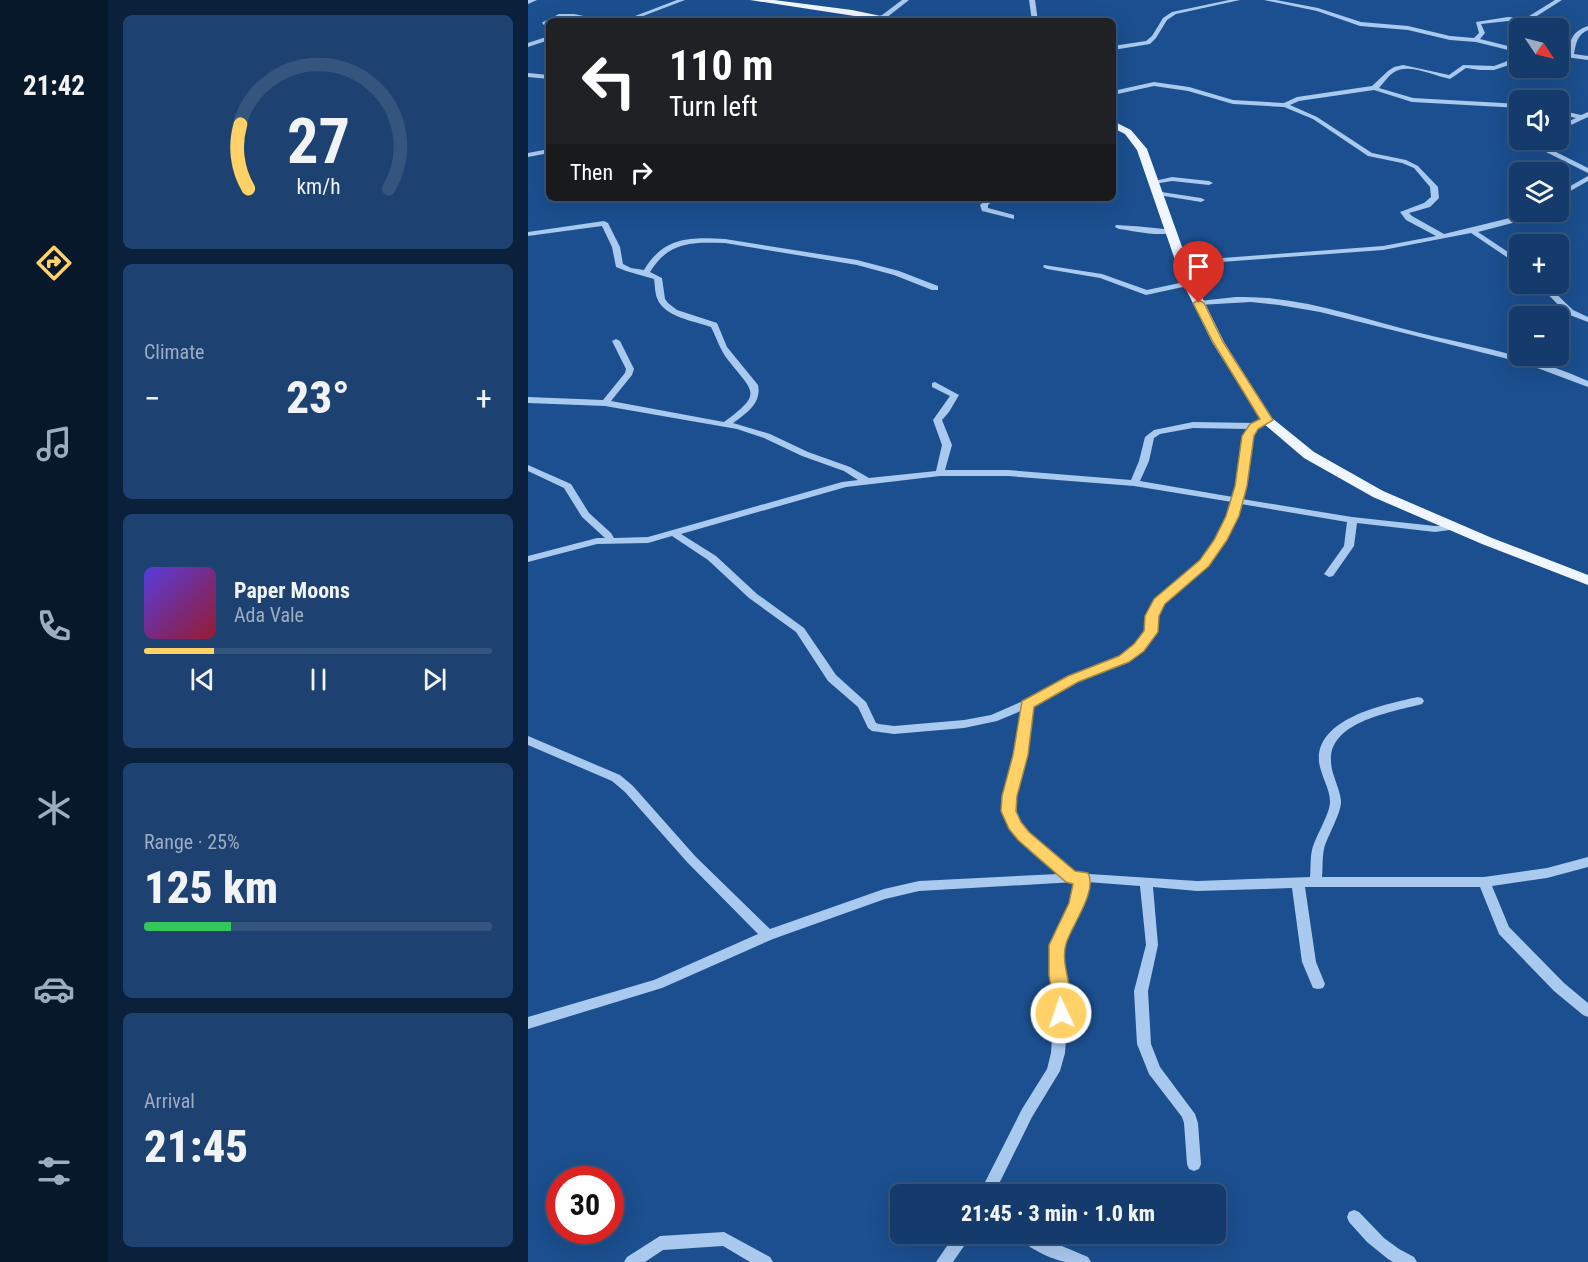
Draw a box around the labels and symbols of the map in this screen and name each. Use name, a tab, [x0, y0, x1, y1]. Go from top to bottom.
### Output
north arrow	[1509, 18, 1569, 78]
pin	[1173, 241, 1224, 303]
position arrow	[1029, 981, 1093, 1045]
speed limit sign: 30	[546, 1166, 624, 1244]

